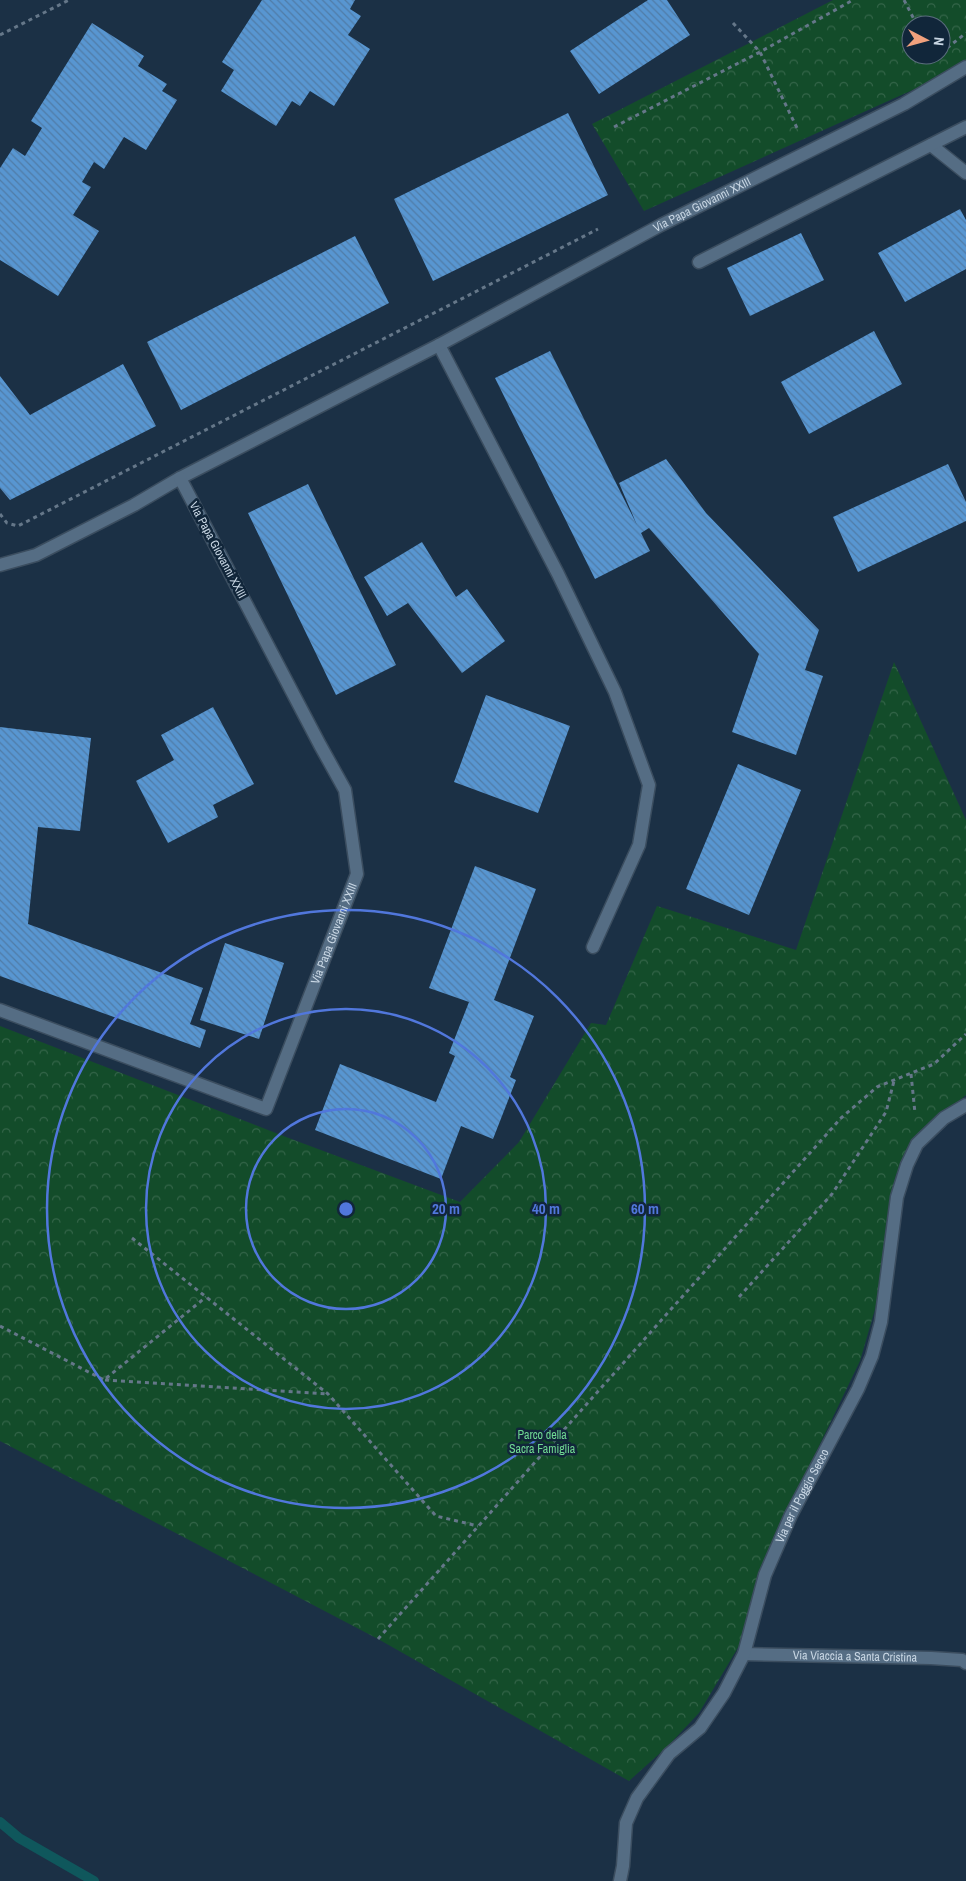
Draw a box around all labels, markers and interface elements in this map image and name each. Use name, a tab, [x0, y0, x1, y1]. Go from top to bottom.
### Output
north arrow	[901, 15, 951, 65]
text: N	[930, 36, 948, 46]
street label: Via Papa Giovanni XXIII	[650, 174, 754, 236]
street label: Via Papa Giovanni XXIII	[186, 499, 250, 601]
street label: Via Papa Giovanni XXIII	[307, 881, 361, 986]
text: 20 m	[432, 1198, 460, 1219]
text: 40 m	[532, 1198, 560, 1219]
text: 60 m	[631, 1198, 659, 1219]
centre of rings	[337, 1200, 355, 1218]
park label: Parco della Sacra Famiglia	[509, 1427, 576, 1457]
street label: Via per il Poggio Secco	[772, 1446, 833, 1545]
street label: Via Viaccia a Santa Cristina	[793, 1647, 918, 1666]

